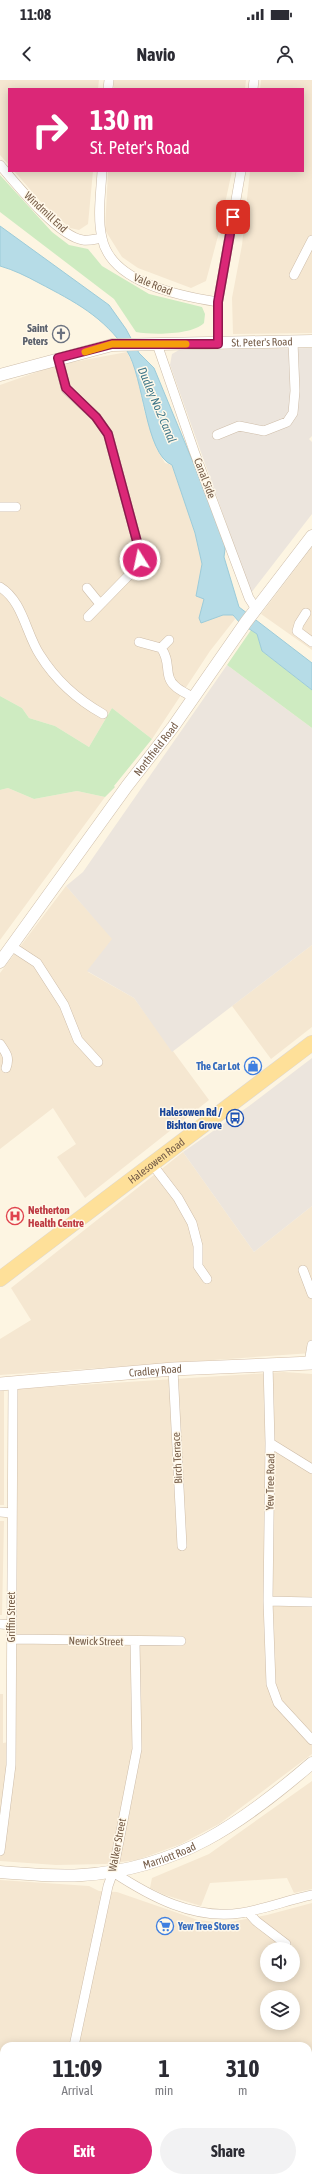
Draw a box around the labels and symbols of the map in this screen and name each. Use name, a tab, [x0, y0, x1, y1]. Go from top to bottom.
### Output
street label: Windmill End	[22, 189, 70, 235]
pin	[216, 200, 250, 234]
street label: Vale Road	[132, 271, 174, 297]
place label: Saint Peters	[23, 322, 49, 347]
church icon: Saint Peters	[51, 324, 71, 344]
street label: St. Peter's Road	[231, 335, 293, 349]
water label: Dudley No.2 Canal	[135, 365, 179, 445]
street label: Canal Side	[192, 456, 218, 500]
position arrow	[119, 539, 161, 581]
street label: Northfield Road	[131, 720, 180, 778]
shop icon: The Car Lot	[243, 1056, 263, 1076]
place label: The Car Lot	[196, 1060, 241, 1072]
place label: Halesowen Rd / Bishton Grove	[160, 1106, 222, 1131]
bus stop icon: Halesowen Rd / Bishton Grove	[225, 1108, 245, 1128]
street label: Halesowen Road	[126, 1136, 187, 1186]
place label: Netherton Health Centre	[28, 1204, 84, 1229]
hospital icon: Netherton Health Centre	[5, 1206, 25, 1226]
street label: Cradley Road	[128, 1363, 182, 1379]
street label: Birch Terrace	[170, 1432, 184, 1484]
street label: Yew Tree Road	[264, 1453, 276, 1511]
street label: Griffin Street	[5, 1591, 17, 1643]
street label: Newick Street	[68, 1635, 124, 1647]
street label: Walker Street	[106, 1817, 128, 1873]
street label: Marriott Road	[142, 1840, 198, 1871]
supermarket icon: Yew Tree Stores	[155, 1916, 175, 1936]
place label: Yew Tree Stores	[177, 1920, 239, 1932]

